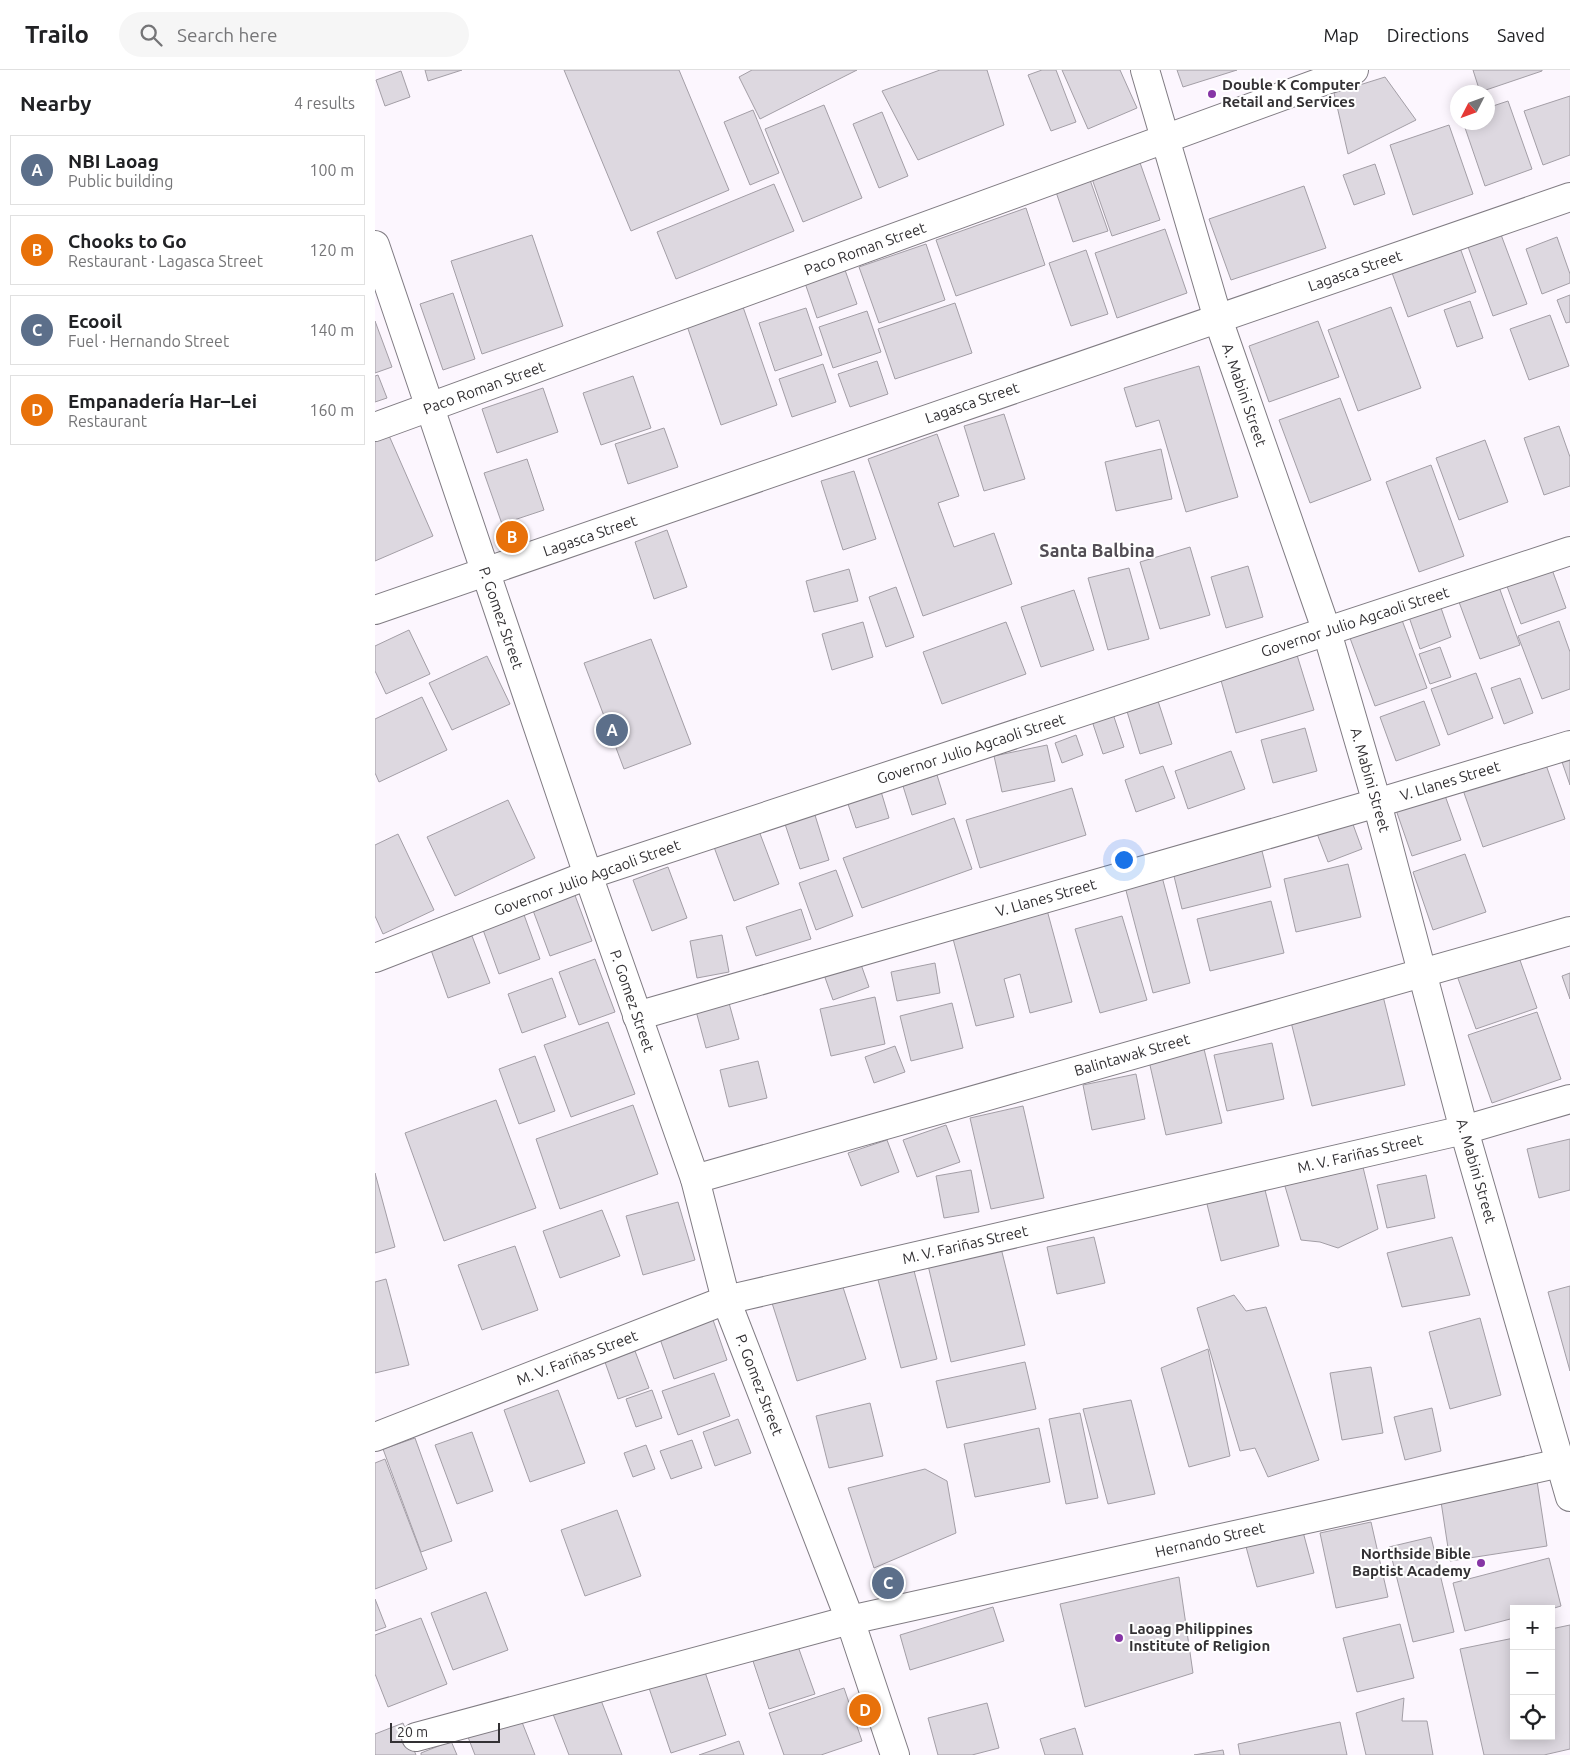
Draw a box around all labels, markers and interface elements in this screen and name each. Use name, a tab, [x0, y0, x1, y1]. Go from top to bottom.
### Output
search box	[119, 12, 469, 57]
text: Trailo	[25, 21, 89, 48]
icon: search	[137, 21, 165, 49]
text: Search here	[177, 24, 278, 46]
text: Map	[1323, 25, 1359, 45]
text: Directions	[1387, 25, 1469, 45]
text: Saved	[1497, 25, 1545, 45]
place label: Double K Computer Retail and Services	[1222, 76, 1361, 110]
north arrow	[1450, 85, 1495, 130]
marker: Double K Computer Retail and Services	[1206, 88, 1218, 100]
text: Nearby	[20, 91, 91, 115]
text: 4 results	[294, 94, 355, 112]
text: NBI Laoag	[68, 150, 159, 172]
text: A	[31, 161, 43, 179]
text: 100 m	[309, 161, 354, 179]
text: Public building	[68, 172, 173, 190]
street label: Paco Roman Street	[802, 219, 928, 278]
text: Chooks to Go	[68, 230, 187, 252]
text: B	[32, 241, 42, 259]
text: 120 m	[309, 241, 354, 259]
street label: Lagasca Street	[1306, 246, 1404, 295]
text: Restaurant · Lagasca Street	[68, 252, 263, 270]
text: Ecooil	[68, 310, 122, 332]
text: C	[32, 321, 42, 339]
text: 140 m	[309, 321, 354, 339]
text: Fuel · Hernando Street	[68, 332, 229, 350]
street label: A. Mabini Street	[1219, 341, 1270, 449]
street label: Paco Roman Street	[421, 358, 547, 417]
street label: Lagasca Street	[923, 378, 1021, 427]
text: Empanadería Har–Lei	[68, 390, 257, 412]
text: D	[31, 401, 43, 419]
text: 160 m	[309, 401, 354, 419]
text: Restaurant	[68, 412, 147, 430]
street label: Lagasca Street	[541, 511, 639, 560]
pin: B	[496, 518, 528, 556]
district label: Santa Balbina	[1039, 540, 1155, 560]
street label: P. Gomez Street	[476, 564, 527, 671]
street label: Governor Julio Agcaoli Street	[1259, 583, 1451, 660]
street label: Governor Julio Agcaoli Street	[875, 710, 1067, 787]
pin: A	[596, 711, 628, 749]
street label: A. Mabini Street	[1347, 726, 1394, 834]
street label: V. Llanes Street	[1398, 757, 1502, 804]
street label: Governor Julio Agcaoli Street	[491, 836, 682, 919]
your location	[1111, 847, 1137, 873]
street label: V. Llanes Street	[994, 875, 1098, 920]
street label: P. Gomez Street	[607, 947, 658, 1054]
street label: Balintawak Street	[1072, 1030, 1192, 1079]
street label: A. Mabini Street	[1453, 1117, 1500, 1225]
street label: M. V. Fariñas Street	[1295, 1131, 1424, 1176]
street label: M. V. Fariñas Street	[900, 1222, 1029, 1267]
street label: M. V. Fariñas Street	[514, 1327, 640, 1388]
street label: P. Gomez Street	[732, 1332, 787, 1438]
street label: Hernando Street	[1153, 1519, 1267, 1560]
place label: Northside Bible Baptist Academy	[1352, 1545, 1471, 1579]
marker: Northside Bible Baptist Academy	[1475, 1557, 1487, 1569]
pin: C	[872, 1564, 904, 1602]
map controls	[1510, 1605, 1555, 1740]
button: +	[1510, 1605, 1555, 1650]
place label: Laoag Philippines Institute of Religion	[1129, 1620, 1270, 1654]
marker: Laoag Philippines Institute of Religion	[1113, 1632, 1125, 1644]
button: −	[1510, 1650, 1555, 1695]
pin: D	[849, 1691, 881, 1729]
button: locate	[1510, 1695, 1555, 1740]
scale bar	[390, 1720, 500, 1743]
text: 20 m	[397, 1724, 428, 1740]

